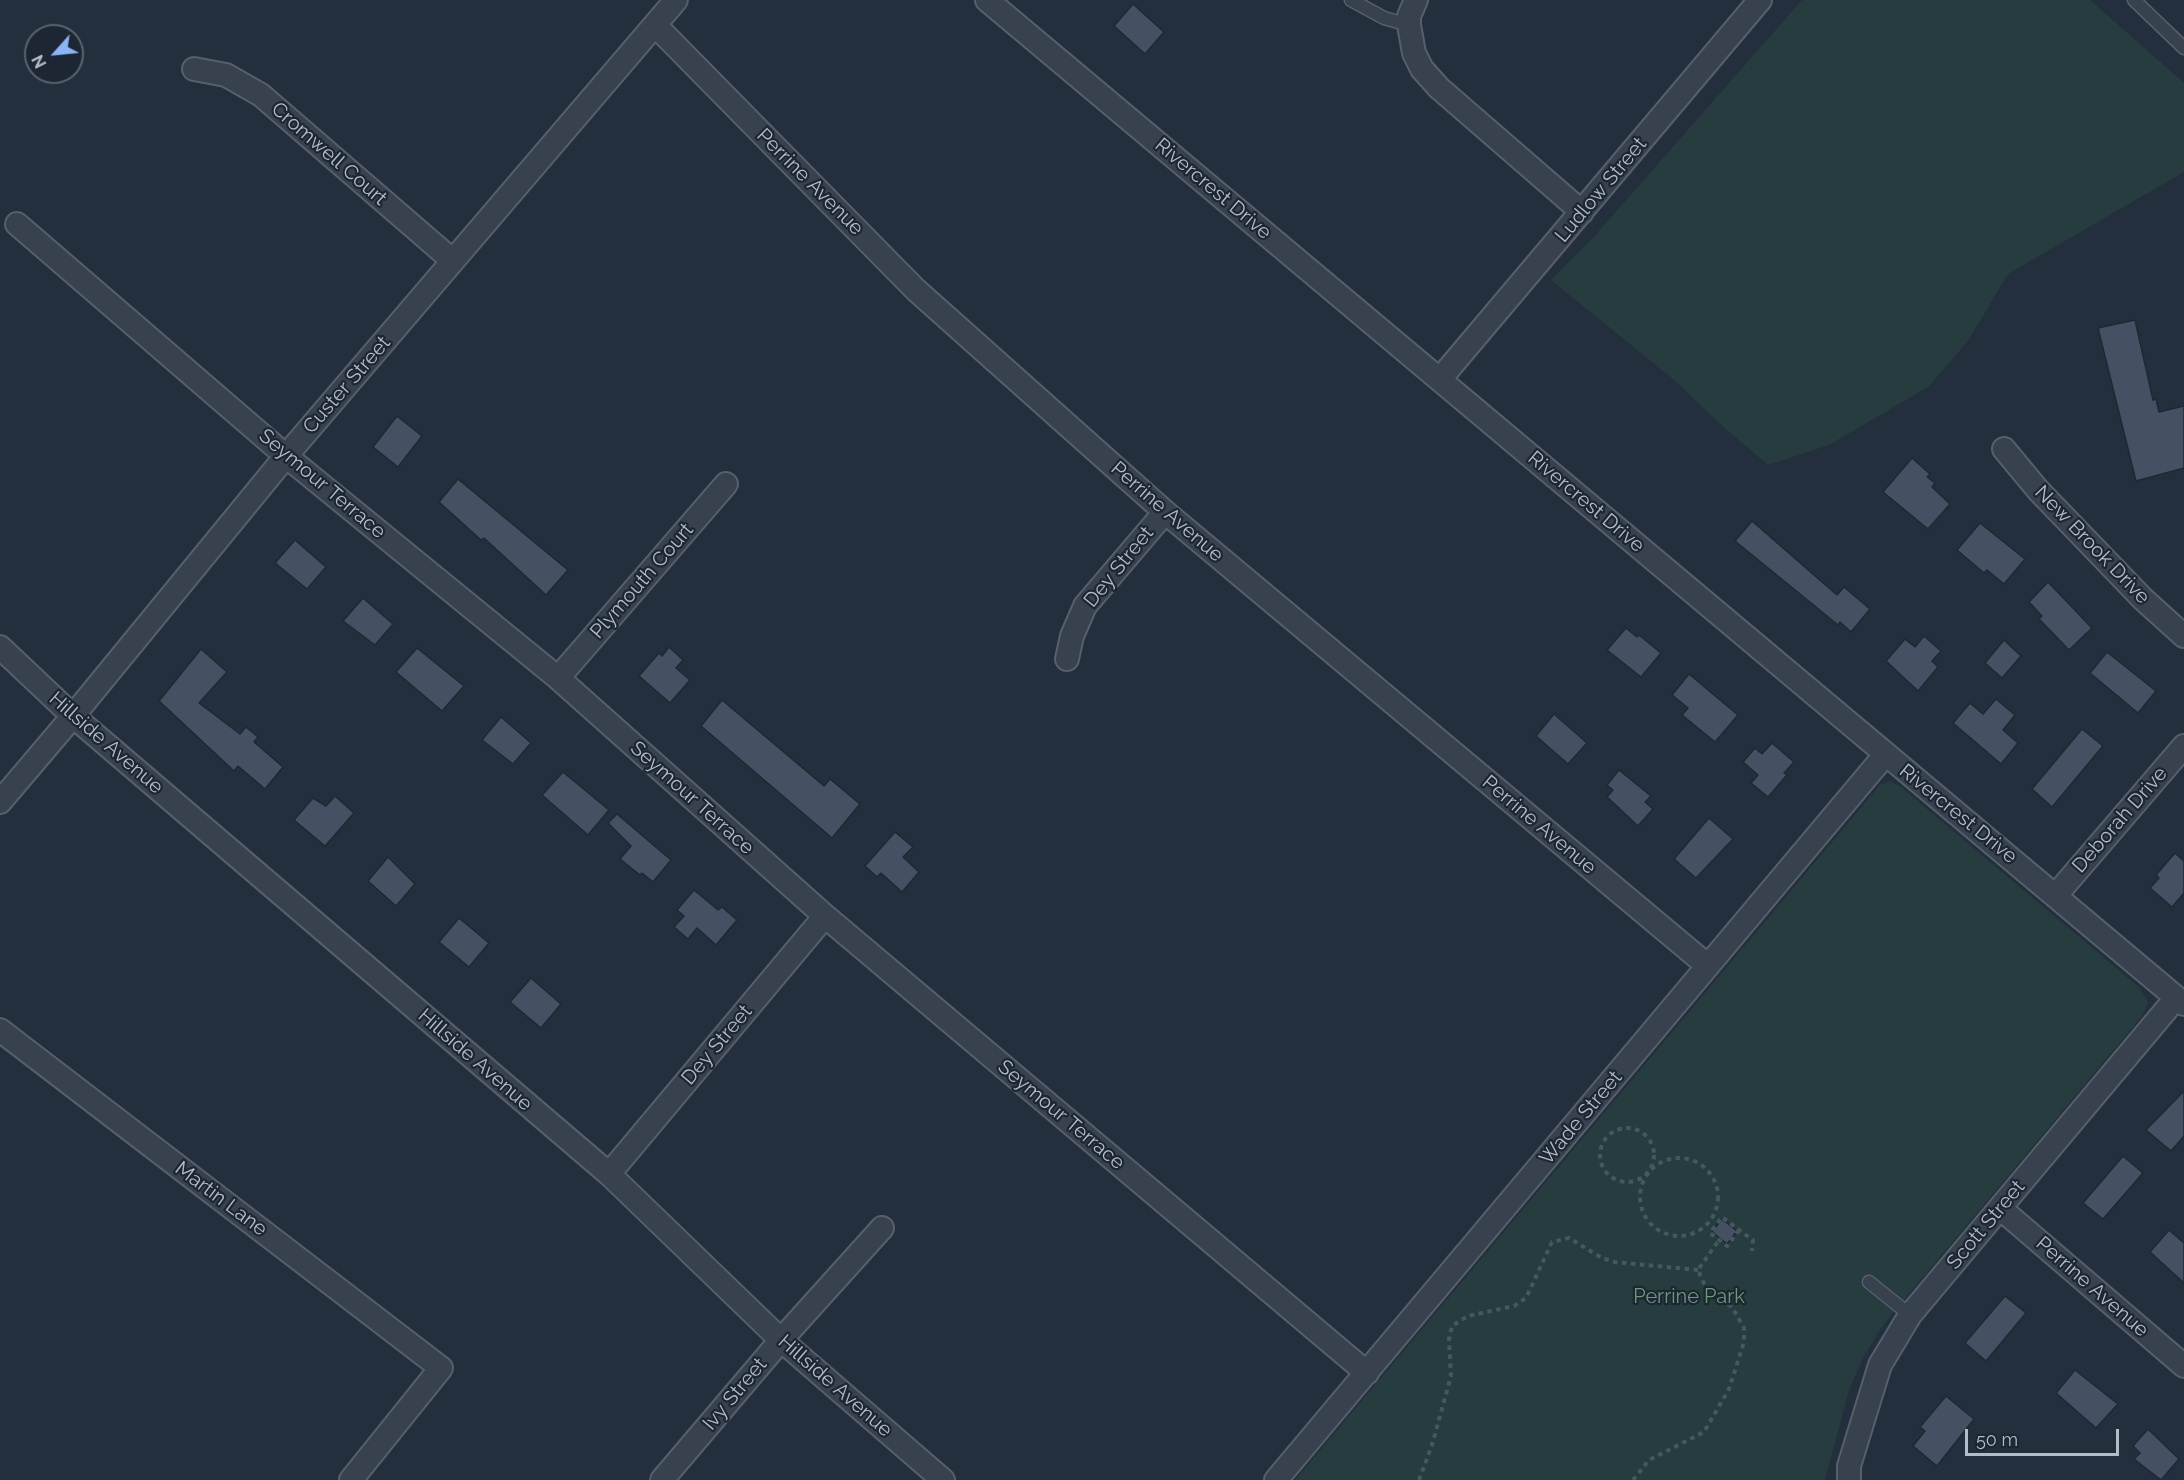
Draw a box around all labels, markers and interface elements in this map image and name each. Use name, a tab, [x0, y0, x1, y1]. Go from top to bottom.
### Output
north arrow	[24, 24, 84, 84]
text: N	[28, 52, 51, 71]
street label: Cromwell Court	[266, 97, 392, 211]
street label: Perrine Avenue	[752, 124, 868, 240]
street label: Rivercrest Drive	[1150, 133, 1276, 245]
street label: Ludlow Street	[1550, 133, 1652, 247]
street label: Custer Street	[298, 331, 396, 439]
street label: Seymour Terrace	[254, 424, 390, 544]
street label: Rivercrest Drive	[1523, 446, 1649, 558]
street label: Perrine Avenue	[1106, 457, 1228, 567]
street label: New Brook Drive	[2029, 481, 2155, 609]
street label: Plymouth Court	[585, 518, 699, 644]
street label: Dey Street	[1079, 522, 1159, 612]
street label: Hillside Avenue	[44, 687, 168, 799]
street label: Seymour Terrace	[625, 736, 759, 860]
street label: Rivercrest Drive	[1894, 759, 2022, 869]
street label: Deborah Drive	[2067, 762, 2173, 878]
street label: Perrine Avenue	[1477, 770, 1601, 880]
street label: Dey Street	[677, 1000, 757, 1090]
street label: Hillside Avenue	[413, 1004, 537, 1116]
street label: Seymour Terrace	[993, 1055, 1129, 1175]
street label: Wade Street	[1535, 1066, 1627, 1170]
street label: Martin Lane	[170, 1157, 272, 1241]
street label: Scott Street	[1942, 1176, 2030, 1274]
street label: Perrine Avenue	[2031, 1232, 2153, 1342]
park label: Perrine Park	[1633, 1285, 1745, 1309]
street label: Hillside Avenue	[773, 1330, 897, 1442]
street label: Ivy Street	[698, 1353, 772, 1435]
scale bar	[1968, 1417, 2122, 1455]
text: 50 m	[1976, 1429, 2018, 1450]

